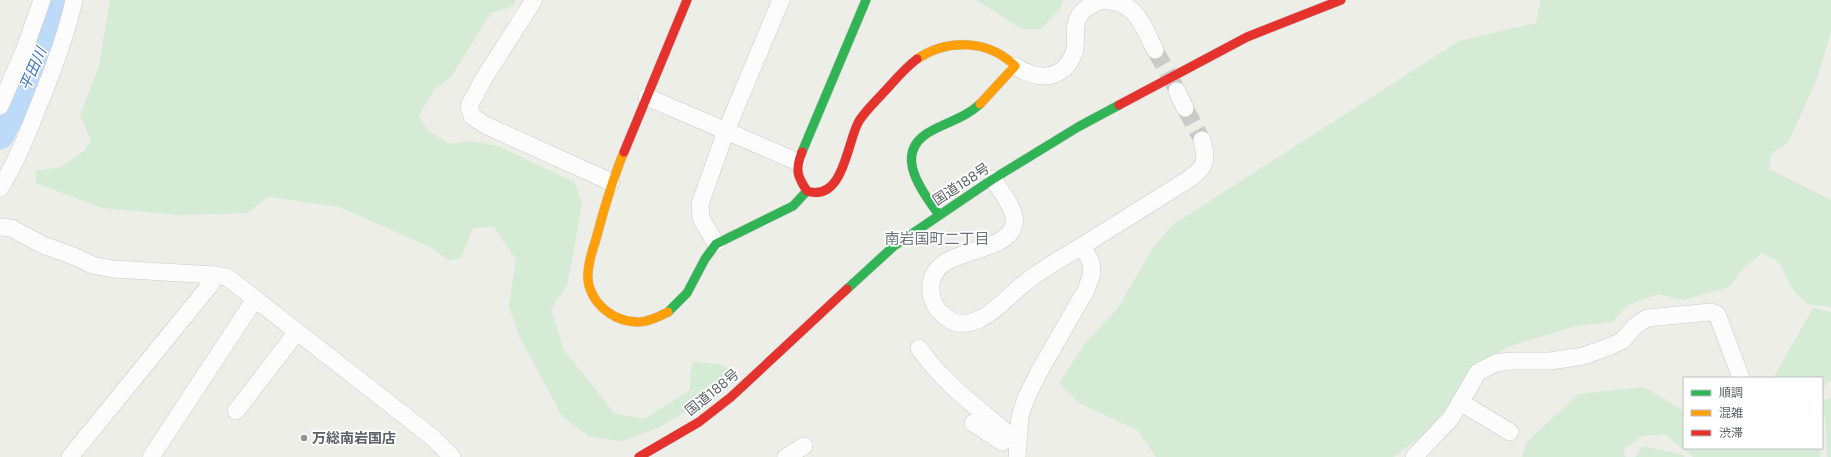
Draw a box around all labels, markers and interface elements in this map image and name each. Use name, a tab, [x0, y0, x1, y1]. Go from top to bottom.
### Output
water label: 平田川	[15, 43, 50, 93]
street label: 国道188号	[929, 159, 992, 208]
district label: 南岩国町二丁目	[884, 229, 990, 247]
street label: 国道188号	[681, 365, 742, 419]
legend	[1683, 377, 1823, 449]
text: 順調	[1719, 385, 1743, 399]
text: 混雑	[1719, 405, 1743, 419]
text: 渋滞	[1719, 425, 1743, 439]
place label: 万総南岩国店	[312, 429, 396, 446]
marker: 万総南岩国店	[299, 433, 309, 443]

